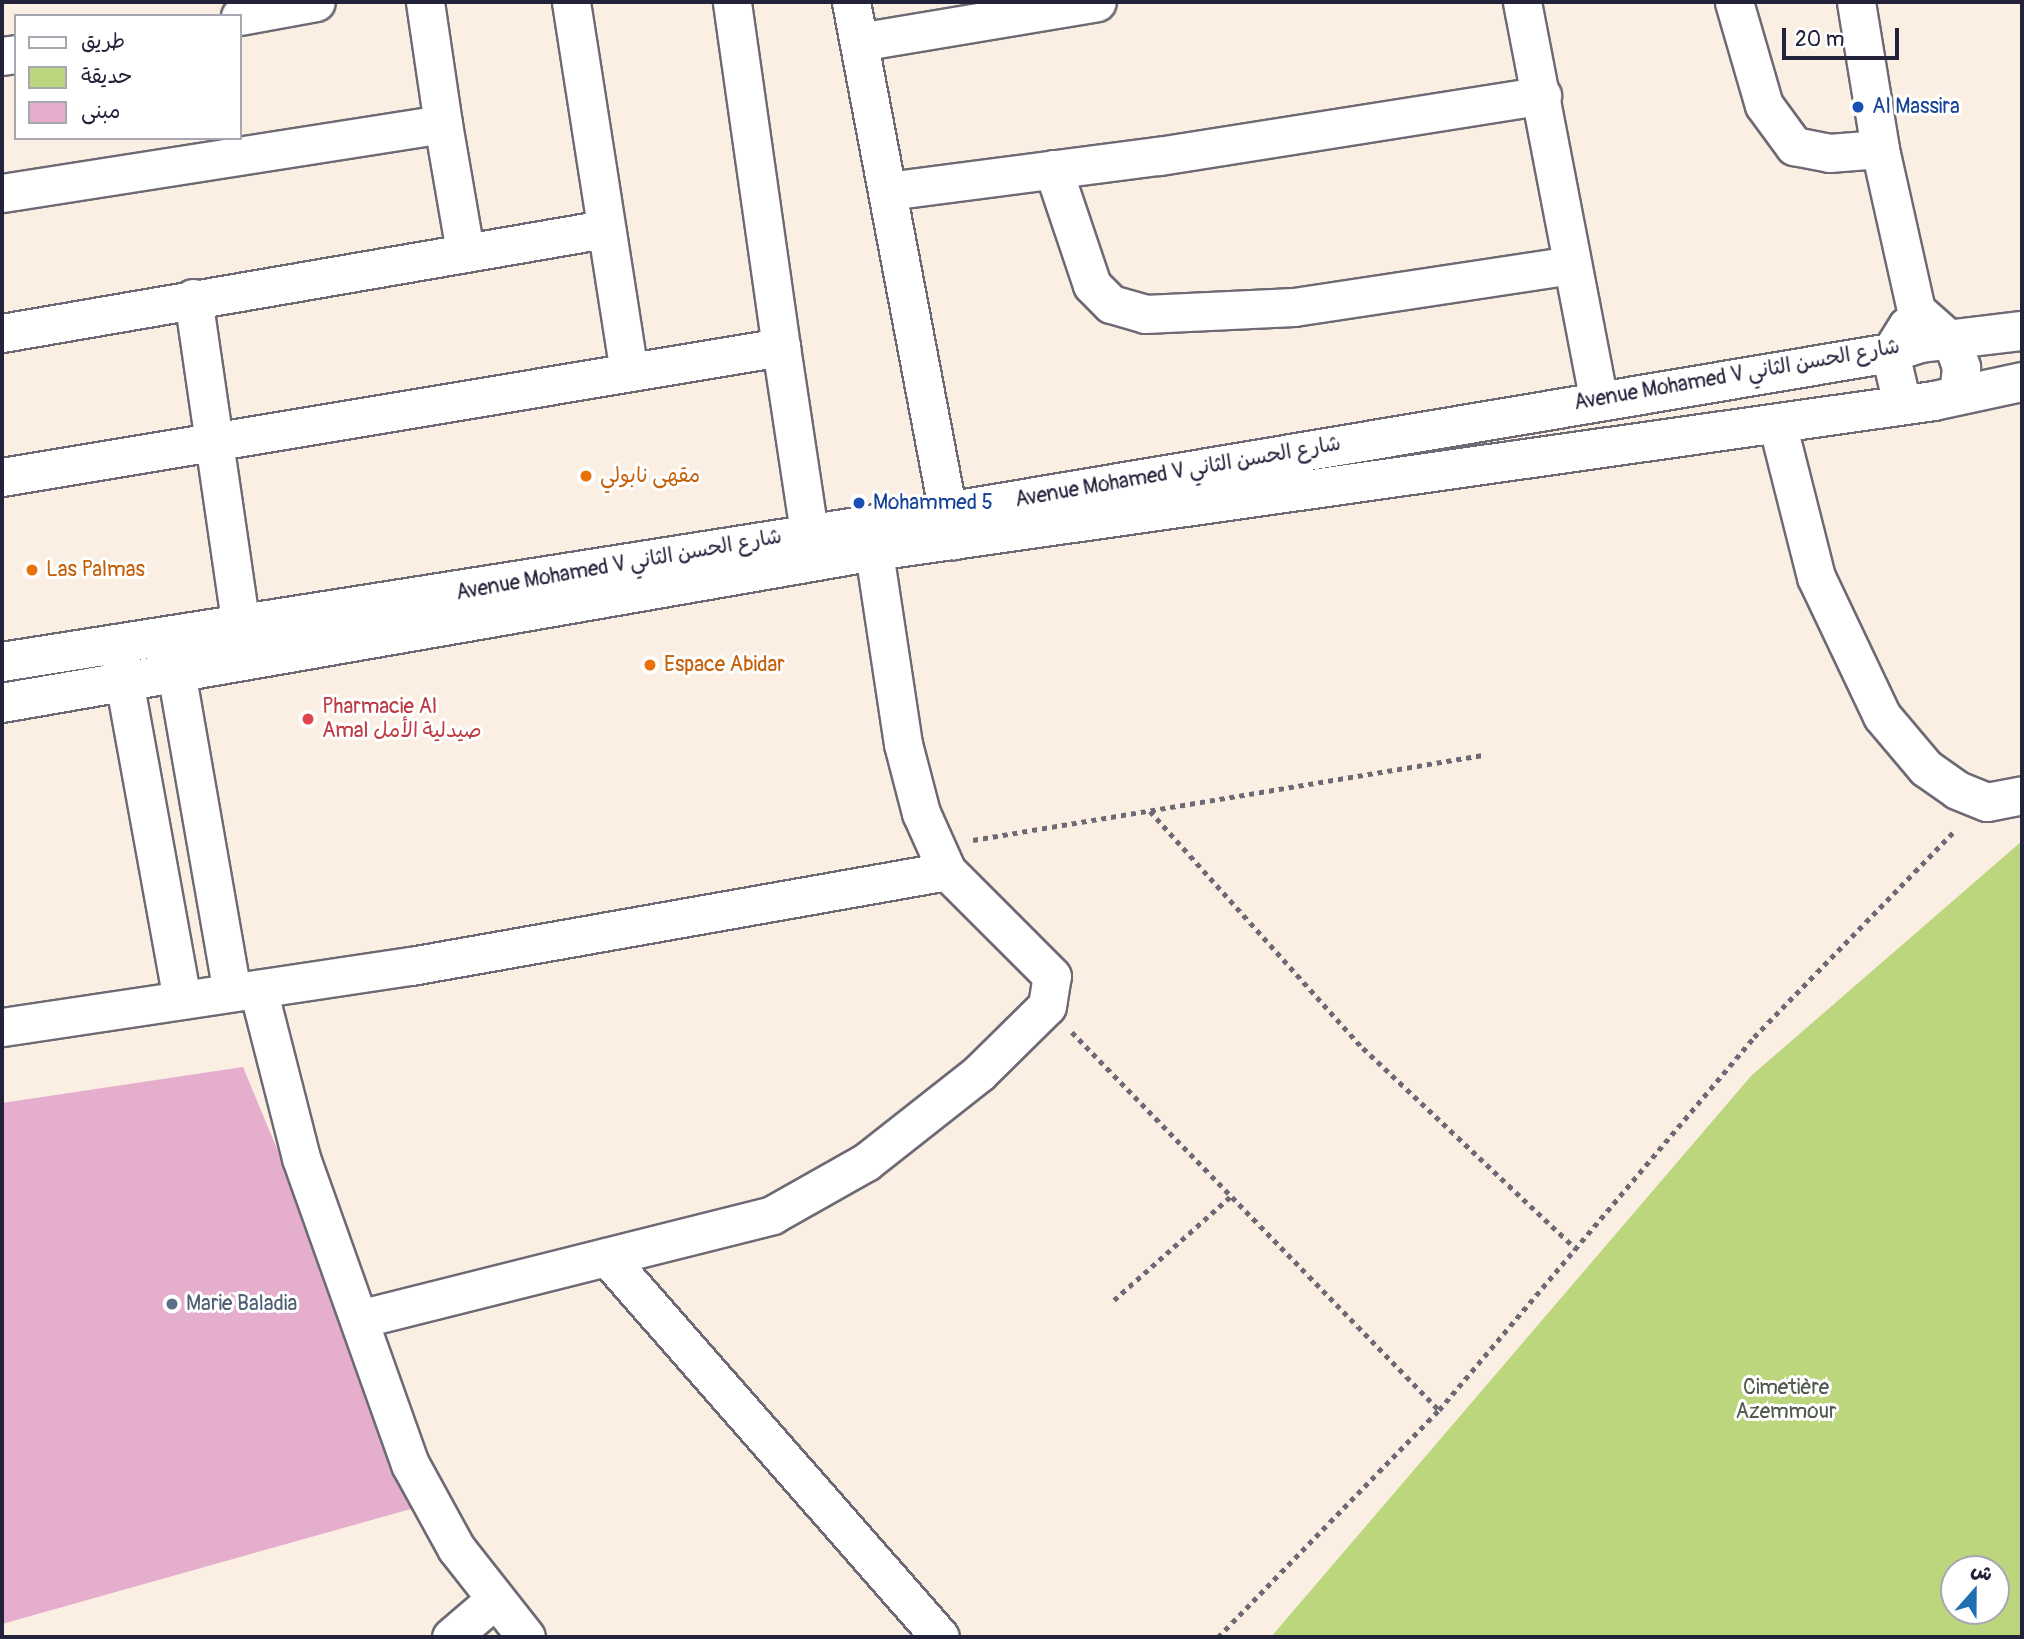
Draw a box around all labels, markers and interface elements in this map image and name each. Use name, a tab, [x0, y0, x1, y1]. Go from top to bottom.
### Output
legend	[14, 14, 242, 140]
scale bar	[1786, 14, 1903, 58]
text: 20 m	[1795, 26, 1844, 53]
text: طريق	[81, 28, 125, 55]
text: حديقة	[81, 63, 132, 90]
place label: Al Massira	[1872, 94, 1960, 120]
text: مبنى	[81, 98, 120, 125]
marker: Al Massira	[1850, 99, 1866, 115]
street label: Avenue Mohamed V شارع الحسن الثاني	[1572, 334, 1902, 416]
street label: Avenue Mohamed V شارع الحسن الثاني	[1013, 431, 1343, 513]
place label: مقهى نابولي	[600, 463, 700, 489]
marker: مقهى نابولي	[578, 468, 594, 484]
place label: Mohammed 5	[873, 490, 993, 516]
marker: Mohammed 5	[851, 495, 867, 511]
street label: Avenue Mohamed V شارع الحسن الثاني	[454, 524, 784, 606]
place label: Las Palmas	[46, 557, 145, 583]
marker: Las Palmas	[24, 562, 40, 578]
place label: Espace Abidar	[664, 652, 785, 678]
marker: Espace Abidar	[642, 657, 658, 673]
place label: Pharmacie Al Amal صيدلية الأمل	[322, 694, 482, 744]
marker: Pharmacie Al Amal صيدلية الأمل	[300, 711, 316, 727]
place label: Marie Baladia	[186, 1291, 297, 1317]
marker: Marie Baladia	[164, 1296, 180, 1312]
park label: Cimetière Azemmour	[1735, 1375, 1837, 1425]
north arrow	[1940, 1555, 2010, 1625]
text: ش	[1968, 1557, 1996, 1587]

